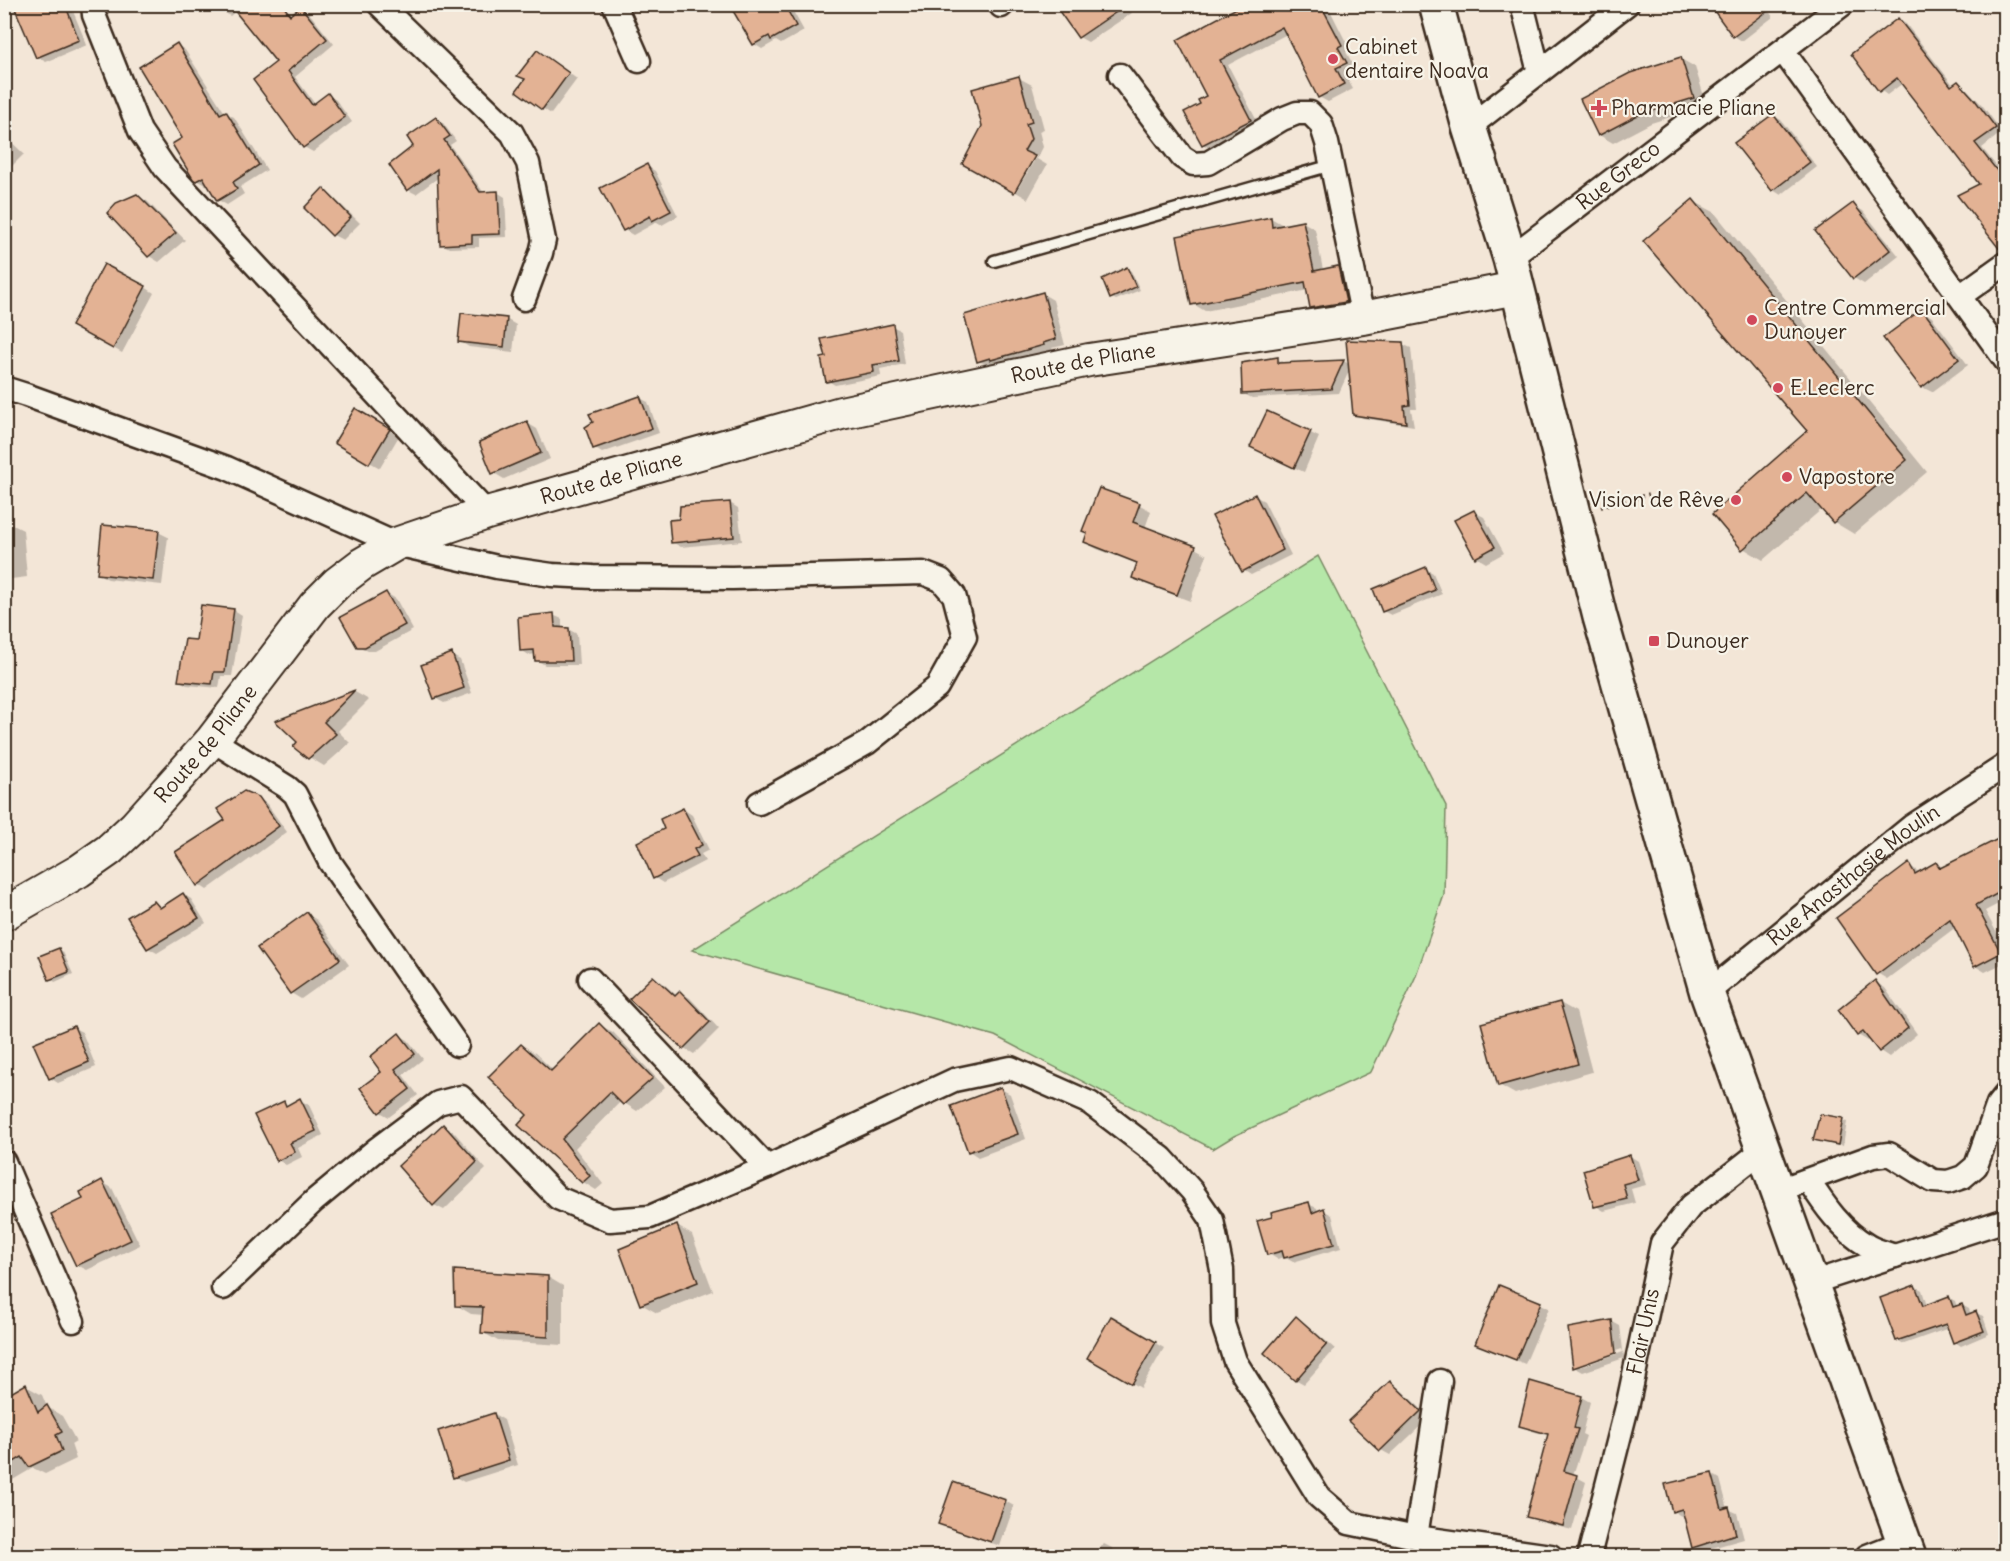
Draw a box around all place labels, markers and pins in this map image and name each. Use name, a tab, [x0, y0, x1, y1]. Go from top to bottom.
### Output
place label: Cabinet dentaire Noava	[1345, 33, 1489, 84]
marker: Cabinet dentaire Noava	[1326, 52, 1340, 66]
place label: Pharmacie Pliane	[1611, 94, 1776, 121]
marker: Pharmacie Pliane	[1592, 101, 1606, 115]
place label: Centre Commercial Dunoyer	[1764, 294, 1946, 345]
marker: Centre Commercial Dunoyer	[1745, 313, 1759, 327]
place label: E.Leclerc	[1790, 374, 1875, 401]
marker: E.Leclerc	[1771, 381, 1785, 395]
place label: Vapostore	[1799, 463, 1895, 490]
marker: Vapostore	[1780, 470, 1794, 484]
place label: Vision de Rêve	[1589, 486, 1724, 513]
marker: Vision de Rêve	[1729, 493, 1743, 507]
place label: Dunoyer	[1666, 627, 1749, 654]
marker: Dunoyer	[1647, 634, 1661, 648]

